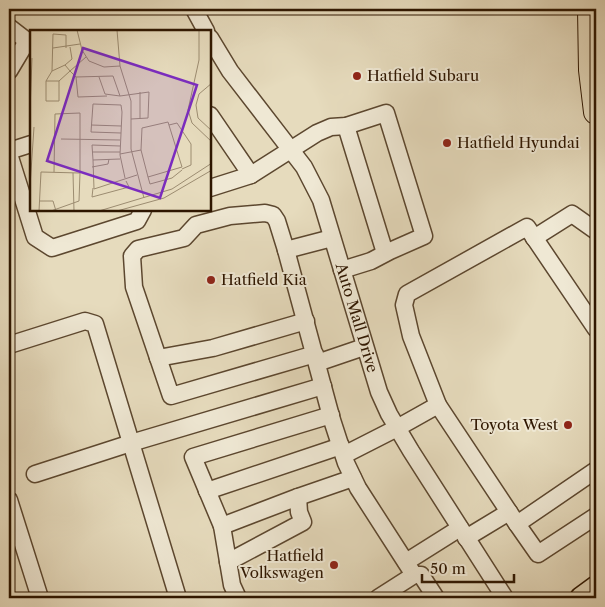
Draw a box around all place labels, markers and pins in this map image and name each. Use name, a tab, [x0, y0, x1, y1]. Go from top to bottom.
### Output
place label: Hatfield Subaru	[367, 66, 479, 85]
marker: Hatfield Subaru	[351, 70, 363, 82]
place label: Hatfield Hyundai	[457, 133, 580, 152]
marker: Hatfield Hyundai	[441, 137, 453, 149]
place label: Hatfield Kia	[221, 270, 307, 289]
marker: Hatfield Kia	[205, 274, 217, 286]
place label: Toyota West	[471, 415, 559, 434]
marker: Toyota West	[562, 419, 574, 431]
place label: Hatfield Volkswagen	[239, 546, 325, 582]
marker: Hatfield Volkswagen	[328, 559, 340, 571]

